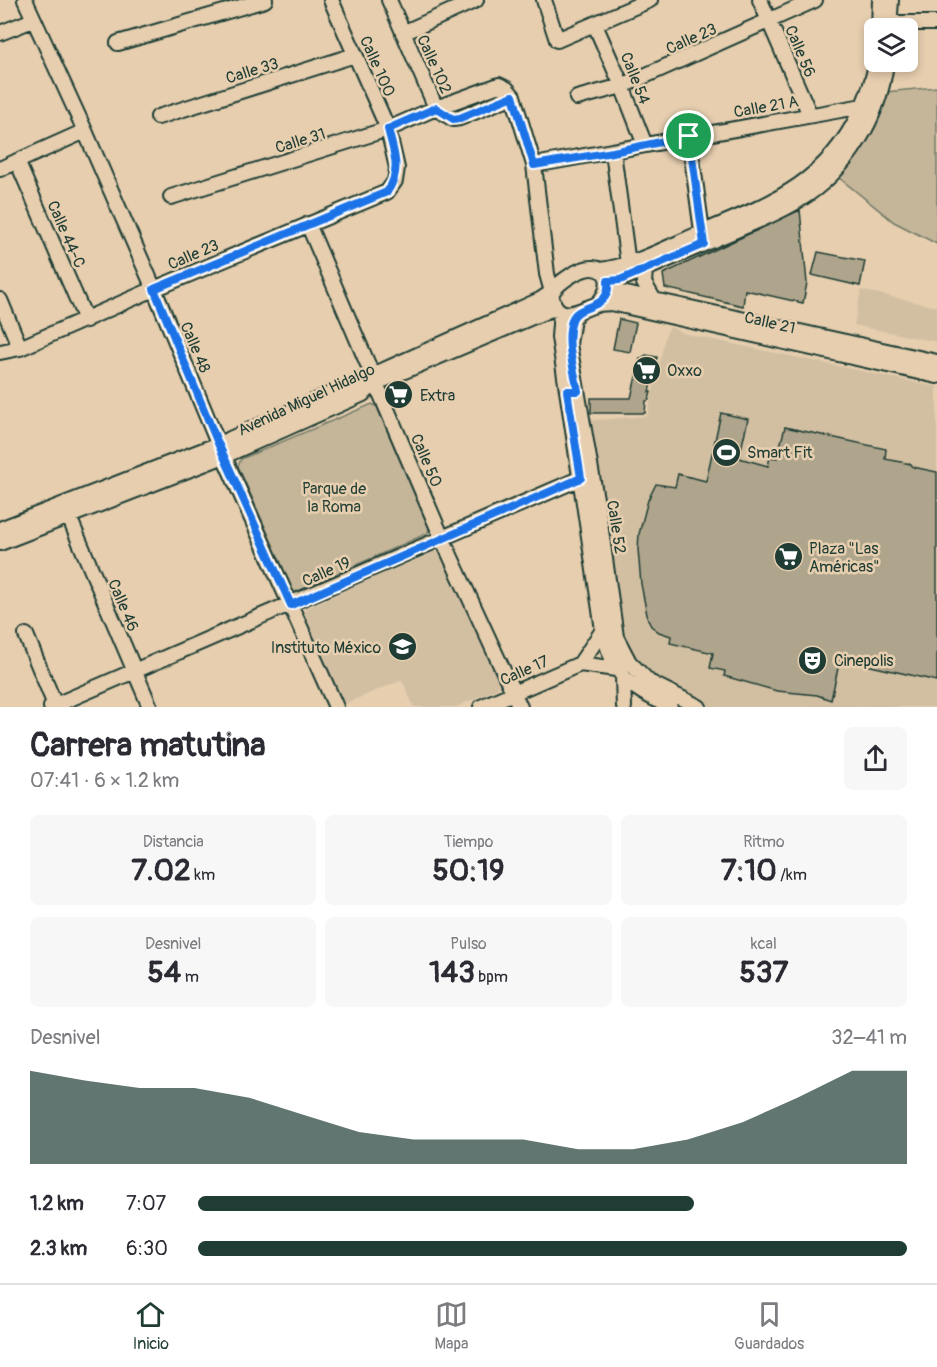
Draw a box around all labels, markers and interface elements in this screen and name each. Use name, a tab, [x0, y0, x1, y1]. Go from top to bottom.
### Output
map controls	[864, 18, 918, 72]
button: layers	[864, 18, 918, 72]
street label: Calle 23	[663, 19, 720, 59]
street label: Calle 56	[780, 23, 820, 80]
street label: Calle 102	[412, 32, 456, 97]
street label: Calle 100	[355, 33, 399, 100]
street label: Calle 54	[616, 49, 655, 107]
street label: Calle 33	[223, 53, 281, 88]
street label: Calle 21 A	[732, 91, 800, 123]
pin	[663, 110, 714, 161]
icon: arrive	[672, 119, 705, 152]
street label: Calle 31	[273, 124, 328, 158]
street label: Calle 44-C	[42, 198, 90, 271]
street label: Calle 23	[165, 235, 222, 275]
street label: Calle 21	[742, 307, 797, 339]
street label: Calle 48	[175, 319, 215, 376]
supermarket icon: Oxxo	[630, 354, 662, 386]
street label: Avenida Miguel Hidalgo	[235, 359, 379, 440]
place label: Oxxo	[667, 361, 702, 381]
supermarket icon: Extra	[383, 379, 415, 411]
place label: Extra	[420, 386, 455, 406]
street label: Calle 50	[406, 431, 446, 490]
sports icon: Smart Fit	[710, 436, 742, 468]
place label: Smart Fit	[747, 443, 813, 463]
park label: Parque de la Roma	[302, 479, 366, 517]
street label: Calle 52	[602, 499, 630, 555]
place label: Plaza "Las Américas"	[809, 539, 880, 577]
supermarket icon: Plaza "Las Américas"	[772, 541, 804, 573]
street label: Calle 19	[299, 552, 354, 591]
street label: Calle 46	[103, 576, 143, 635]
school or university icon: Instituto México	[386, 631, 418, 663]
place label: Instituto México	[271, 638, 381, 658]
theatre icon: Cinepolis	[797, 644, 829, 676]
street label: Calle 17	[497, 651, 552, 690]
place label: Cinepolis	[834, 651, 893, 671]
text: Carrera matutina	[30, 725, 266, 766]
button: share	[844, 727, 907, 790]
text: 07:41 · 6 × 1.2 km	[30, 768, 179, 793]
text: Distancia	[143, 832, 204, 852]
text: Tiempo	[444, 832, 493, 852]
text: Ritmo	[743, 832, 785, 852]
text: 7.02	[131, 852, 191, 889]
text: 50:19	[433, 852, 504, 889]
text: 7:10	[721, 852, 777, 889]
text: km	[191, 865, 215, 885]
text: /km	[777, 865, 807, 885]
text: Desnivel	[145, 934, 201, 954]
text: Pulso	[450, 934, 487, 954]
text: kcal	[751, 934, 777, 954]
text: 54	[147, 954, 181, 991]
text: 143	[429, 954, 475, 991]
text: 537	[739, 954, 788, 991]
text: m	[181, 967, 199, 987]
text: bpm	[475, 967, 508, 987]
text: Desnivel	[30, 1025, 100, 1050]
text: 32–41 m	[831, 1025, 907, 1050]
text: 1.2 km	[30, 1191, 84, 1216]
text: 7:07	[126, 1191, 166, 1216]
text: 2.3 km	[30, 1236, 87, 1261]
text: 6:30	[126, 1236, 168, 1261]
tab: Inicio	[133, 1298, 169, 1354]
tab: Mapa	[434, 1298, 468, 1354]
tab: Guardados	[734, 1298, 804, 1354]

